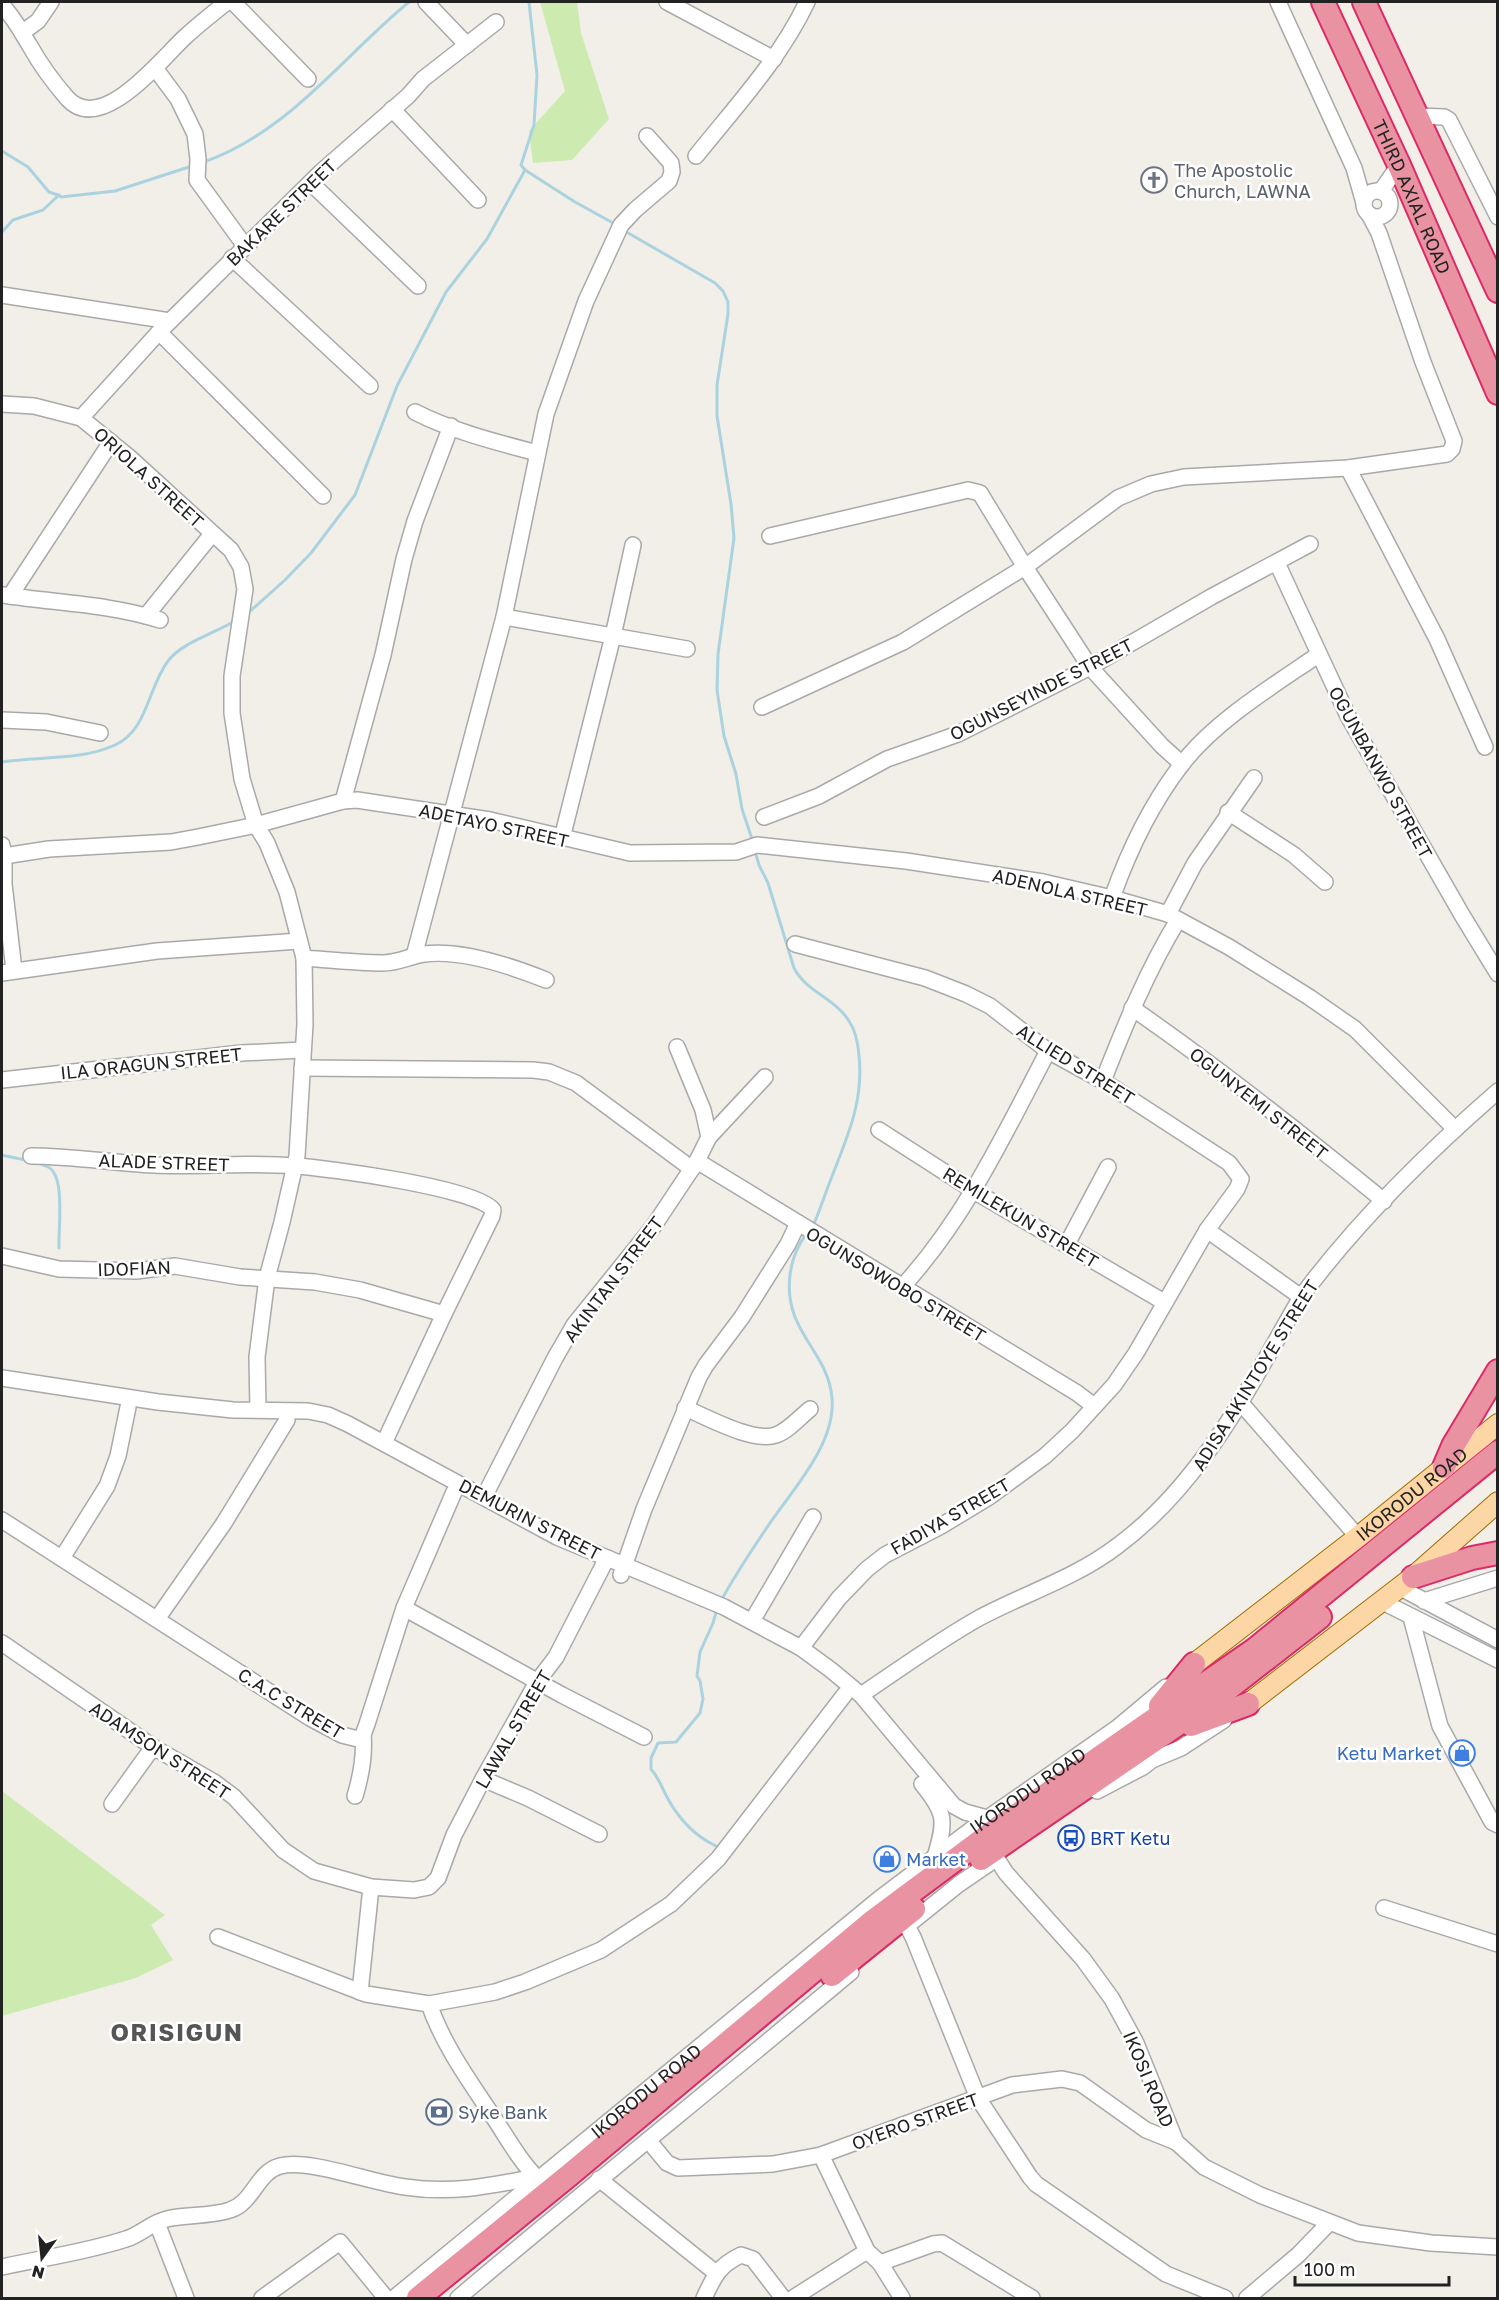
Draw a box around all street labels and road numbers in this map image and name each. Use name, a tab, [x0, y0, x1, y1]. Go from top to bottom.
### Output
street label: THIRD AXIAL ROAD	[1368, 116, 1456, 277]
street label: BAKARE STREET	[221, 154, 341, 270]
street label: ORIOLA STREET	[90, 422, 208, 532]
street label: OGUNSEYINDE STREET	[946, 633, 1136, 745]
street label: OGUNBANWO STREET	[1325, 682, 1437, 862]
street label: ADETAYO STREET	[417, 798, 571, 852]
street label: ADENOLA STREET	[991, 864, 1149, 920]
street label: ALLIED STREET	[1013, 1019, 1139, 1109]
street label: OGUNYEMI STREET	[1186, 1042, 1332, 1164]
street label: ILA ORAGUN STREET	[59, 1043, 243, 1083]
street label: ALADE STREET	[98, 1149, 230, 1175]
street label: REMILEKUN STREET	[939, 1162, 1103, 1272]
street label: AKINTAN STREET	[559, 1212, 667, 1346]
street label: OGUNSOWOBO STREET	[802, 1222, 990, 1346]
street label: IDOFIAN	[97, 1256, 171, 1280]
street label: ADISA AKINTOYE STREET	[1187, 1276, 1323, 1474]
street label: IKORODU ROAD	[1351, 1442, 1471, 1545]
street label: FADIYA STREET	[886, 1473, 1014, 1559]
street label: DEMURIN STREET	[455, 1474, 605, 1564]
street label: C.A.C STREET	[234, 1663, 348, 1743]
street label: LAWAL STREET	[470, 1666, 556, 1792]
street label: ADAMSON STREET	[86, 1696, 234, 1804]
street label: IKORODU ROAD	[965, 1742, 1090, 1838]
street label: IKOSI ROAD	[1119, 2027, 1179, 2131]
street label: IKORODU ROAD	[586, 2039, 706, 2143]
street label: OYERO STREET	[849, 2088, 981, 2154]

